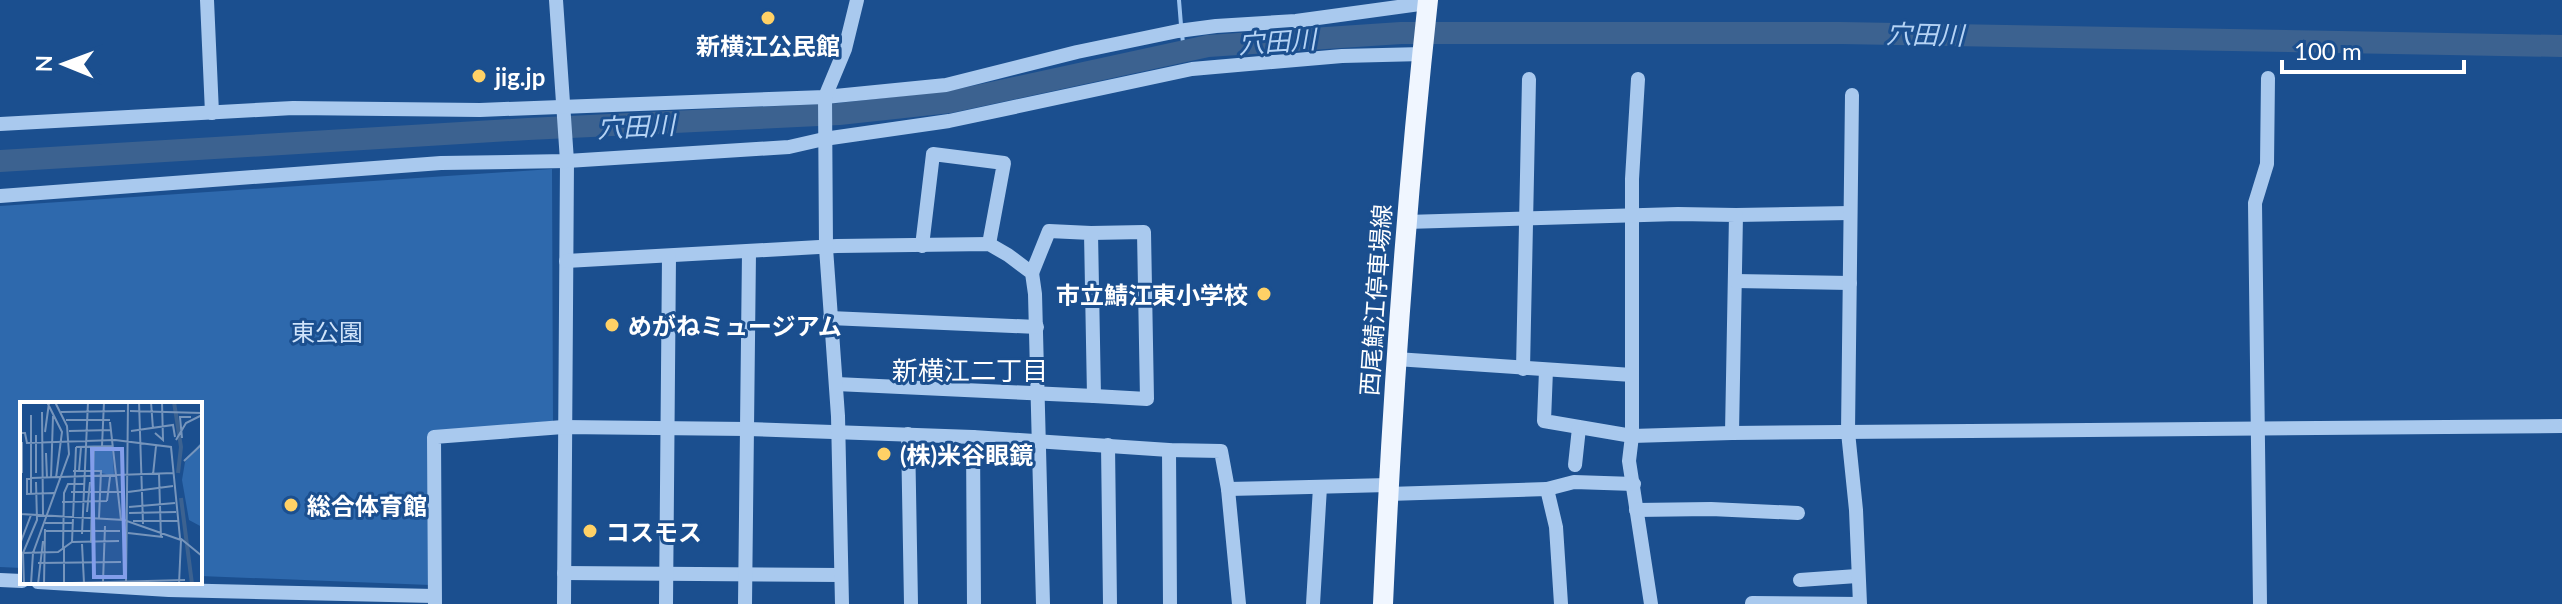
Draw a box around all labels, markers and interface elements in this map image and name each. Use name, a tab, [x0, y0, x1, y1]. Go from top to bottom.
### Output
marker: 新横江公民館	[759, 9, 777, 27]
water label: 穴田川	[1886, 17, 1967, 51]
water label: 穴田川	[1237, 22, 1320, 60]
north arrow	[24, 24, 104, 104]
scale bar	[2282, 24, 2464, 74]
place label: 新横江公民館	[696, 31, 840, 60]
text: 100 m	[2294, 36, 2362, 65]
text: N	[30, 55, 57, 72]
place label: jig.jp	[494, 62, 545, 91]
marker: jig.jp	[470, 67, 488, 85]
water label: 穴田川	[596, 108, 679, 144]
street label: 西尾鯖江停車場線	[1354, 203, 1396, 397]
place label: 市立鯖江東小学校	[1056, 280, 1248, 309]
marker: 市立鯖江東小学校	[1255, 285, 1273, 303]
place label: めがねミュージアム	[628, 311, 842, 340]
marker: めがねミュージアム	[603, 316, 621, 334]
park label: 東公園	[291, 317, 363, 346]
district label: 新横江二丁目	[892, 354, 1048, 386]
inset map	[20, 402, 202, 584]
place label: (株)米谷眼鏡	[900, 440, 1033, 469]
marker: (株)米谷眼鏡	[875, 445, 893, 463]
place label: 総合体育館	[307, 491, 427, 520]
marker: 総合体育館	[282, 496, 300, 514]
place label: コスモス	[606, 517, 702, 546]
marker: コスモス	[581, 522, 599, 540]

